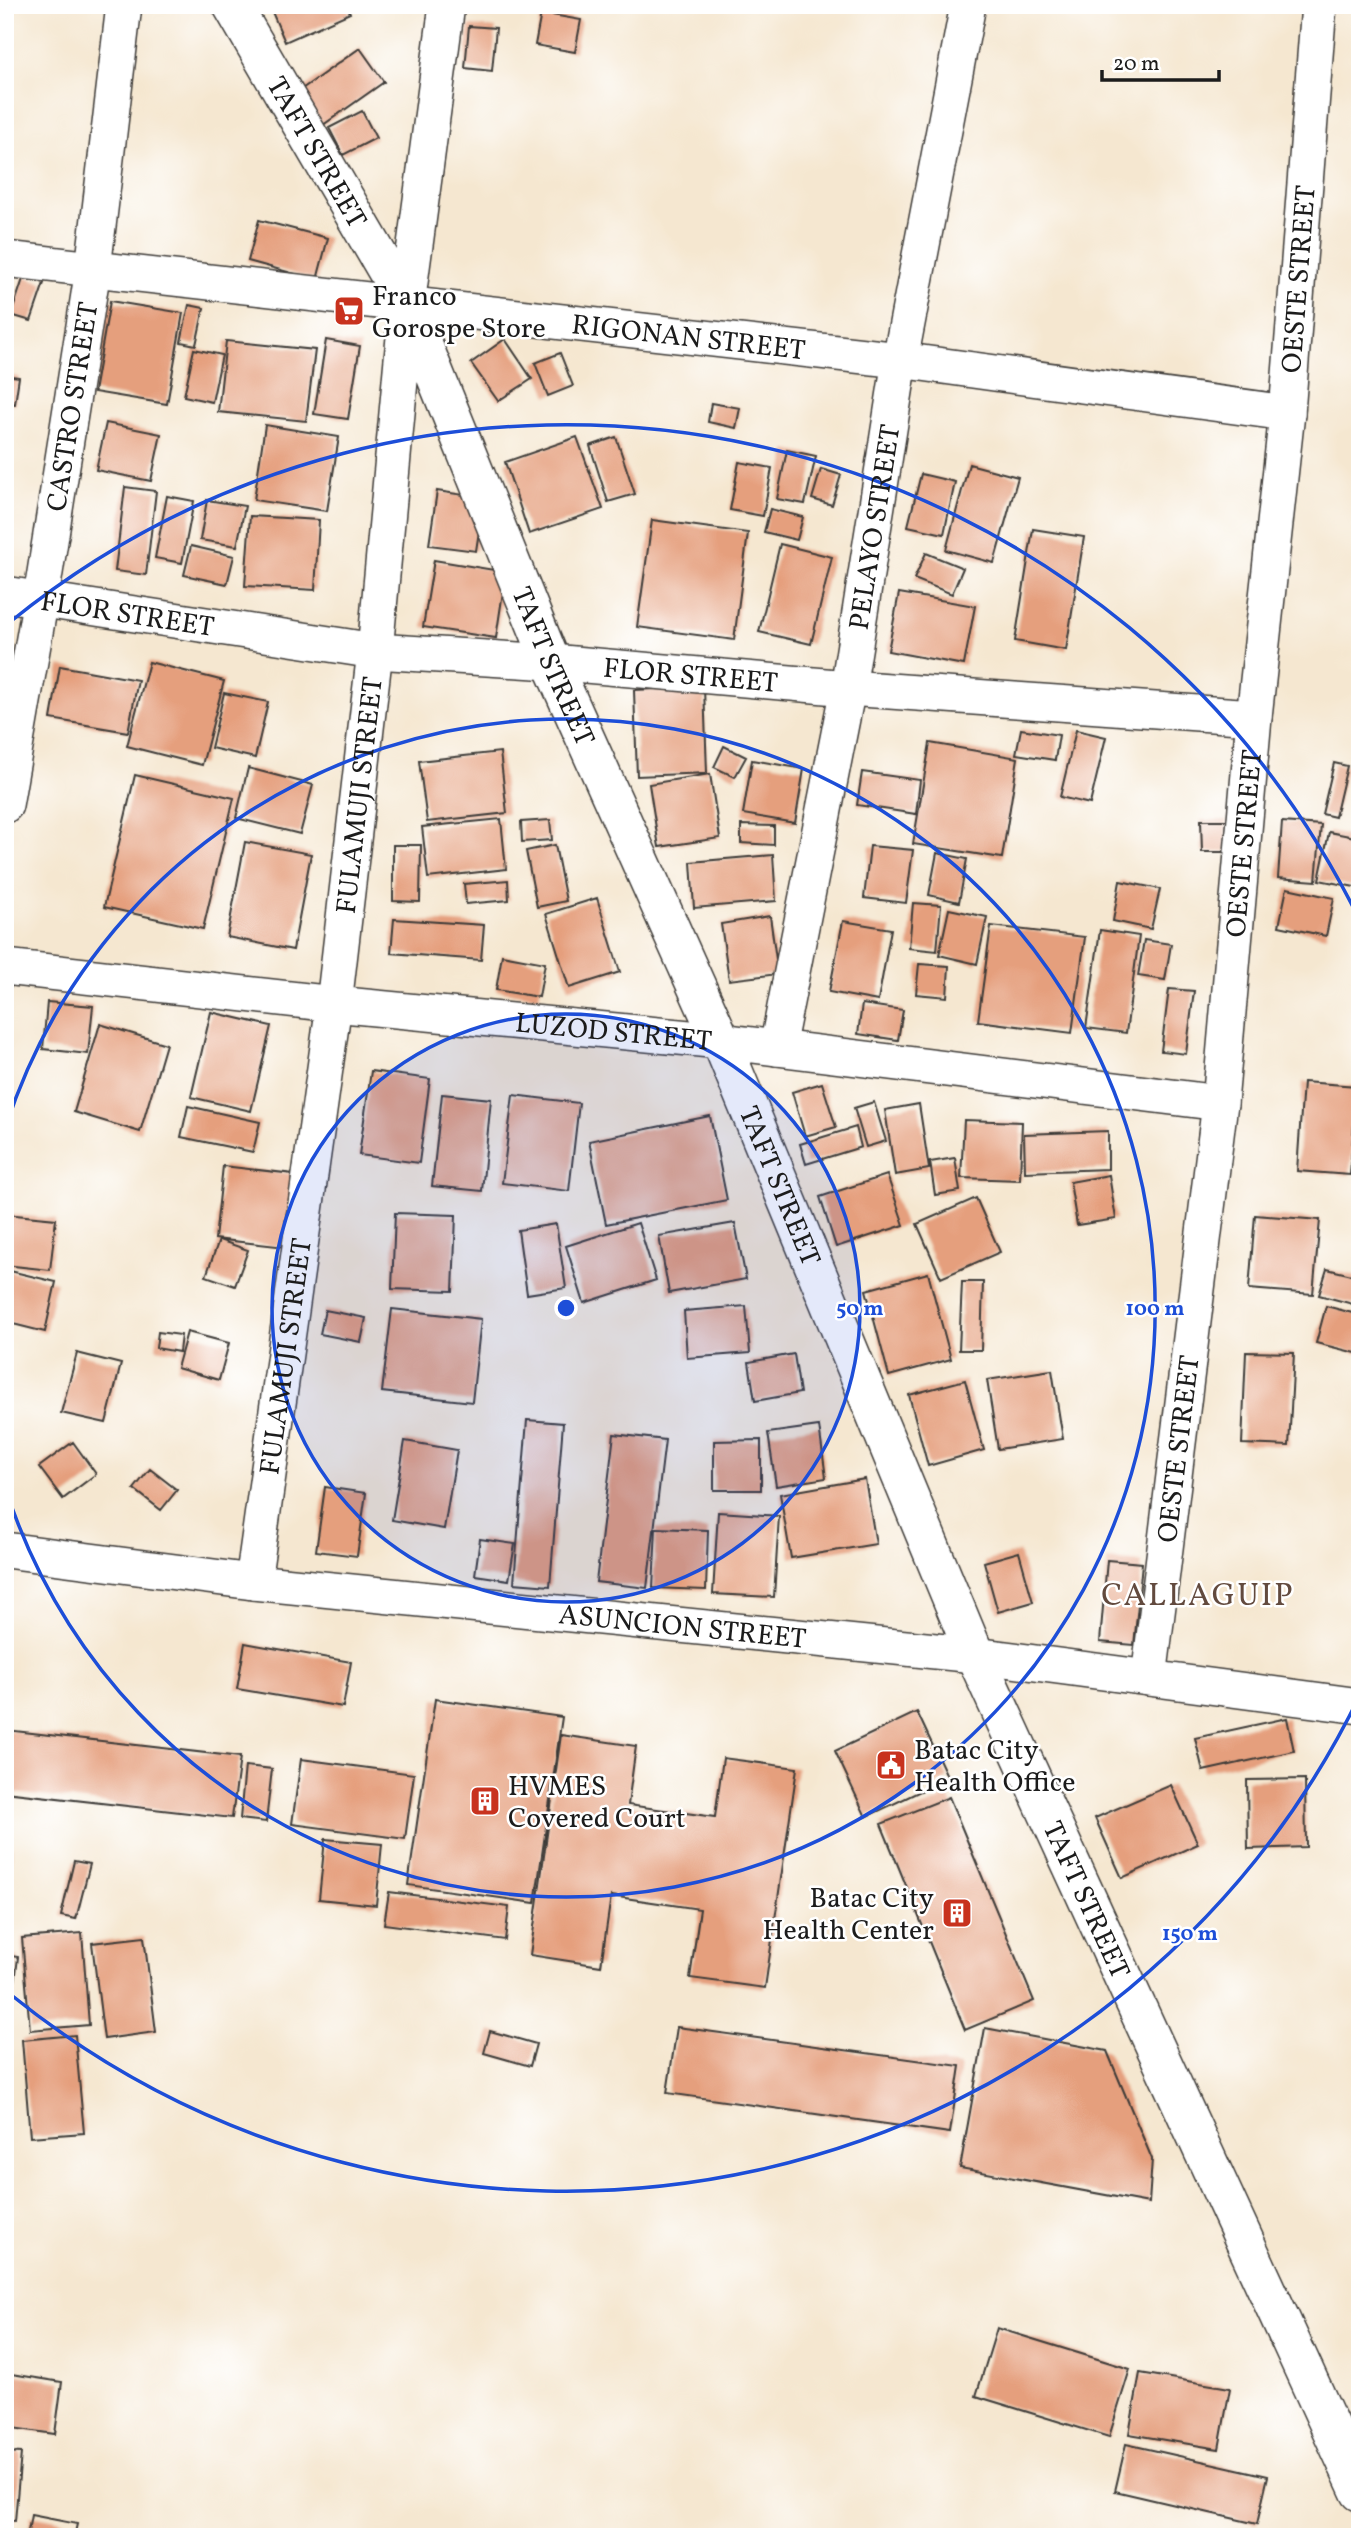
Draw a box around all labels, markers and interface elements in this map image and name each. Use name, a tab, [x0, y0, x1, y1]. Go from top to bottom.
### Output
scale bar	[1102, 38, 1220, 82]
text: 20 m	[1113, 50, 1159, 79]
street label: TAFT STREET	[256, 70, 375, 236]
street label: OESTE STREET	[1273, 184, 1327, 375]
place label: Franco Gorospe Store	[372, 278, 546, 349]
supermarket icon: Franco Gorospe Store	[332, 294, 366, 328]
street label: CASTRO STREET	[38, 299, 109, 514]
street label: RIGONAN STREET	[569, 306, 807, 371]
street label: PELAYO STREET	[840, 422, 912, 633]
street label: TAFT STREET	[501, 581, 603, 753]
street label: FLOR STREET	[38, 583, 217, 648]
street label: FLOR STREET	[602, 650, 780, 704]
street label: FULAMUJI STREET	[328, 675, 394, 916]
street label: OESTE STREET	[1218, 748, 1273, 939]
street label: LUZOD STREET	[513, 1004, 714, 1062]
street label: TAFT STREET	[728, 1101, 829, 1272]
street label: FULAMUJI STREET	[251, 1236, 323, 1477]
text: 50 m	[836, 1295, 884, 1324]
text: 100 m	[1125, 1295, 1185, 1324]
centre of rings	[554, 1296, 578, 1320]
street label: OESTE STREET	[1149, 1353, 1211, 1545]
district label: CALLAGUIP	[1101, 1575, 1295, 1619]
street label: ASUNCION STREET	[557, 1596, 808, 1660]
place label: Batac City Health Office	[914, 1732, 1076, 1803]
public building icon: Batac City Health Office	[874, 1748, 908, 1782]
place label: HVMES Covered Court	[508, 1768, 686, 1839]
building icon: HVMES Covered Court	[468, 1784, 502, 1818]
street label: TAFT STREET	[1032, 1815, 1138, 1986]
place label: Batac City Health Center	[762, 1880, 934, 1951]
building icon: Batac City Health Center	[940, 1896, 974, 1930]
text: 150 m	[1162, 1920, 1218, 1949]

